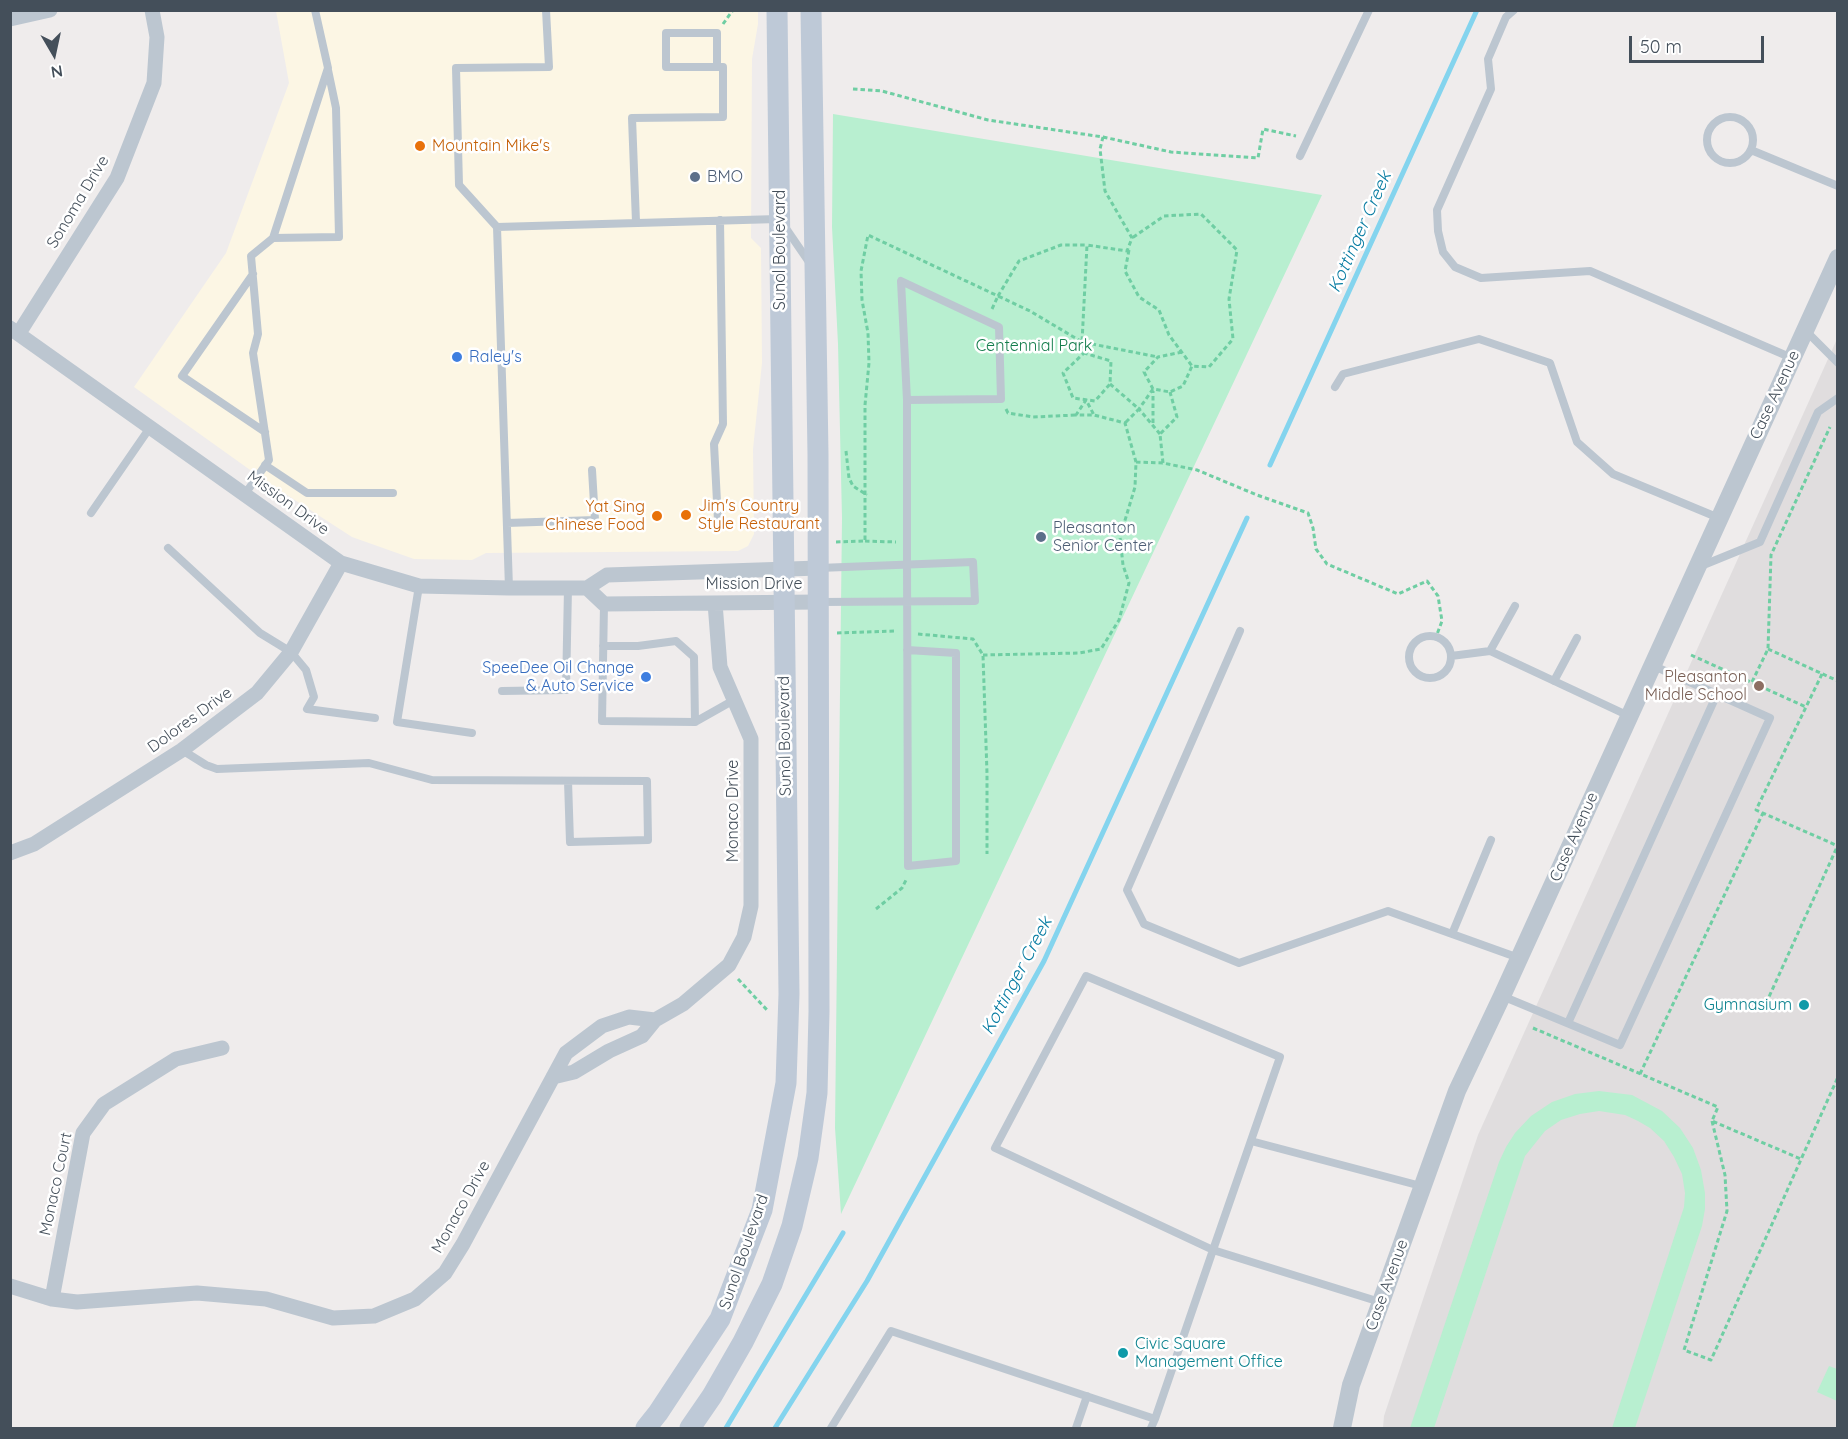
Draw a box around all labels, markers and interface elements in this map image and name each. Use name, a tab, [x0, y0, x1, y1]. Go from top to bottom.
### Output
north arrow	[24, 24, 84, 84]
scale bar	[1632, 24, 1767, 62]
text: 50 m	[1640, 35, 1682, 58]
text: N	[49, 61, 64, 83]
place label: Mountain Mike's	[432, 136, 550, 156]
marker: Mountain Mike's	[413, 139, 427, 153]
street label: Sonoma Drive	[43, 152, 113, 252]
place label: BMO	[707, 167, 743, 187]
water label: Kottinger Creek	[1324, 168, 1396, 296]
marker: BMO	[688, 170, 702, 184]
street label: Sunol Boulevard	[770, 190, 790, 310]
park label: Centennial Park	[976, 336, 1092, 356]
place label: Raley's	[469, 347, 522, 367]
street label: Case Avenue	[1746, 348, 1804, 442]
marker: Raley's	[450, 350, 464, 364]
street label: Mission Drive	[243, 467, 333, 539]
place label: Jim's Country Style Restaurant	[698, 496, 820, 534]
place label: Yat Sing Chinese Food	[545, 497, 645, 535]
marker: Jim's Country Style Restaurant	[679, 508, 693, 522]
marker: Yat Sing Chinese Food	[650, 509, 664, 523]
place label: Pleasanton Senior Center	[1053, 518, 1153, 556]
marker: Pleasanton Senior Center	[1034, 530, 1048, 544]
street label: Mission Drive	[706, 574, 802, 594]
place label: SpeeDee Oil Change & Auto Service	[482, 658, 634, 696]
place label: Pleasanton Middle School	[1645, 667, 1747, 705]
marker: SpeeDee Oil Change & Auto Service	[639, 670, 653, 684]
street label: Sunol Boulevard	[774, 676, 796, 796]
marker: Pleasanton Middle School	[1752, 679, 1766, 693]
street label: Dolores Drive	[144, 683, 236, 757]
street label: Monaco Drive	[723, 760, 743, 862]
street label: Case Avenue	[1546, 789, 1602, 885]
water label: Kottinger Creek	[977, 913, 1057, 1039]
place label: Gymnasium	[1704, 995, 1792, 1015]
marker: Gymnasium	[1797, 998, 1811, 1012]
street label: Monaco Court	[36, 1131, 76, 1237]
street label: Monaco Drive	[428, 1157, 494, 1257]
street label: Sunol Boulevard	[715, 1192, 773, 1312]
street label: Case Avenue	[1362, 1237, 1412, 1333]
place label: Civic Square Management Office	[1135, 1334, 1283, 1372]
marker: Civic Square Management Office	[1116, 1346, 1130, 1360]

